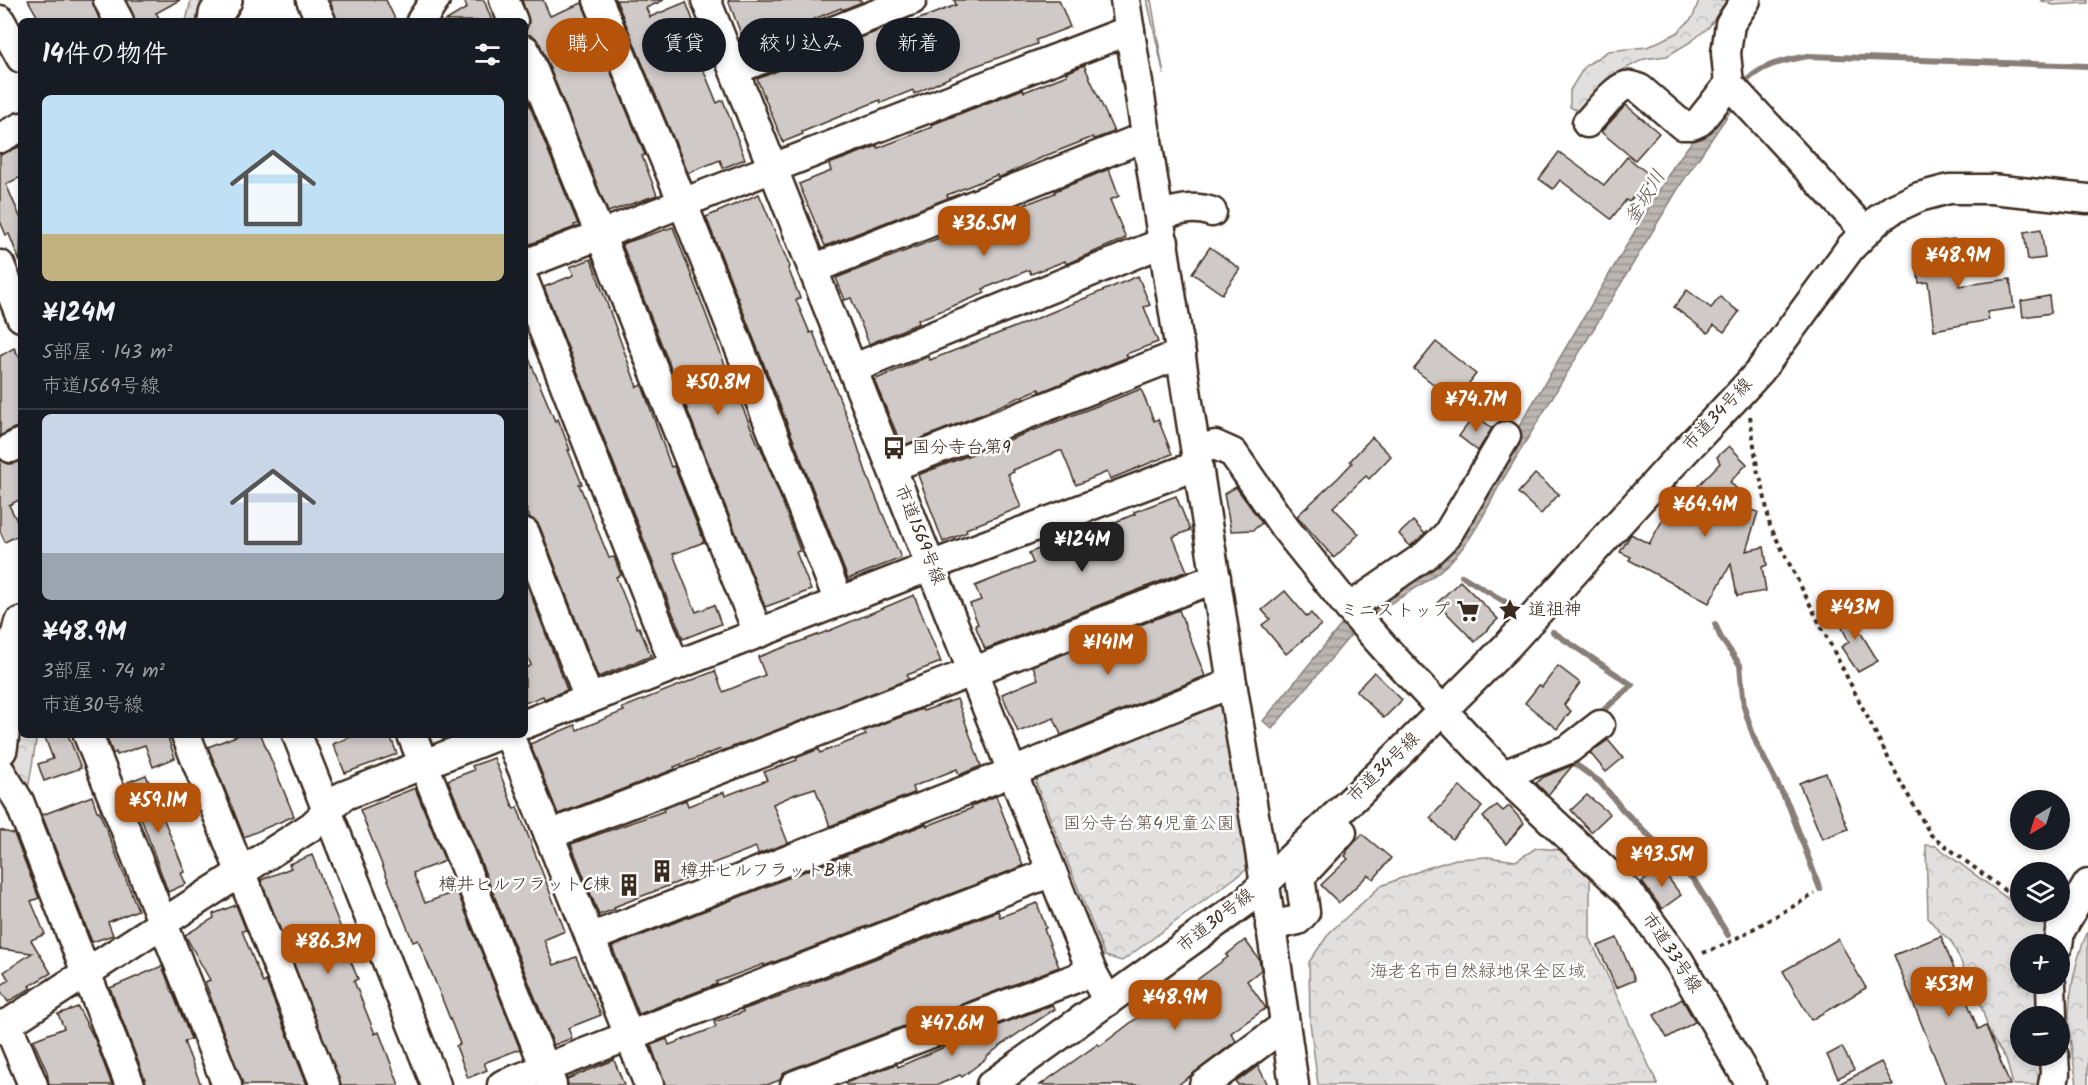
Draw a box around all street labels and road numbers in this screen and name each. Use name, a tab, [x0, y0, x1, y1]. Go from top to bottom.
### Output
street label: 市道34号線	[1676, 371, 1760, 459]
street label: 市道1569号線	[886, 480, 952, 590]
street label: 市道34号線	[1341, 726, 1427, 810]
street label: 市道30号線	[1171, 881, 1261, 961]
street label: 市道33号線	[1633, 907, 1709, 999]

